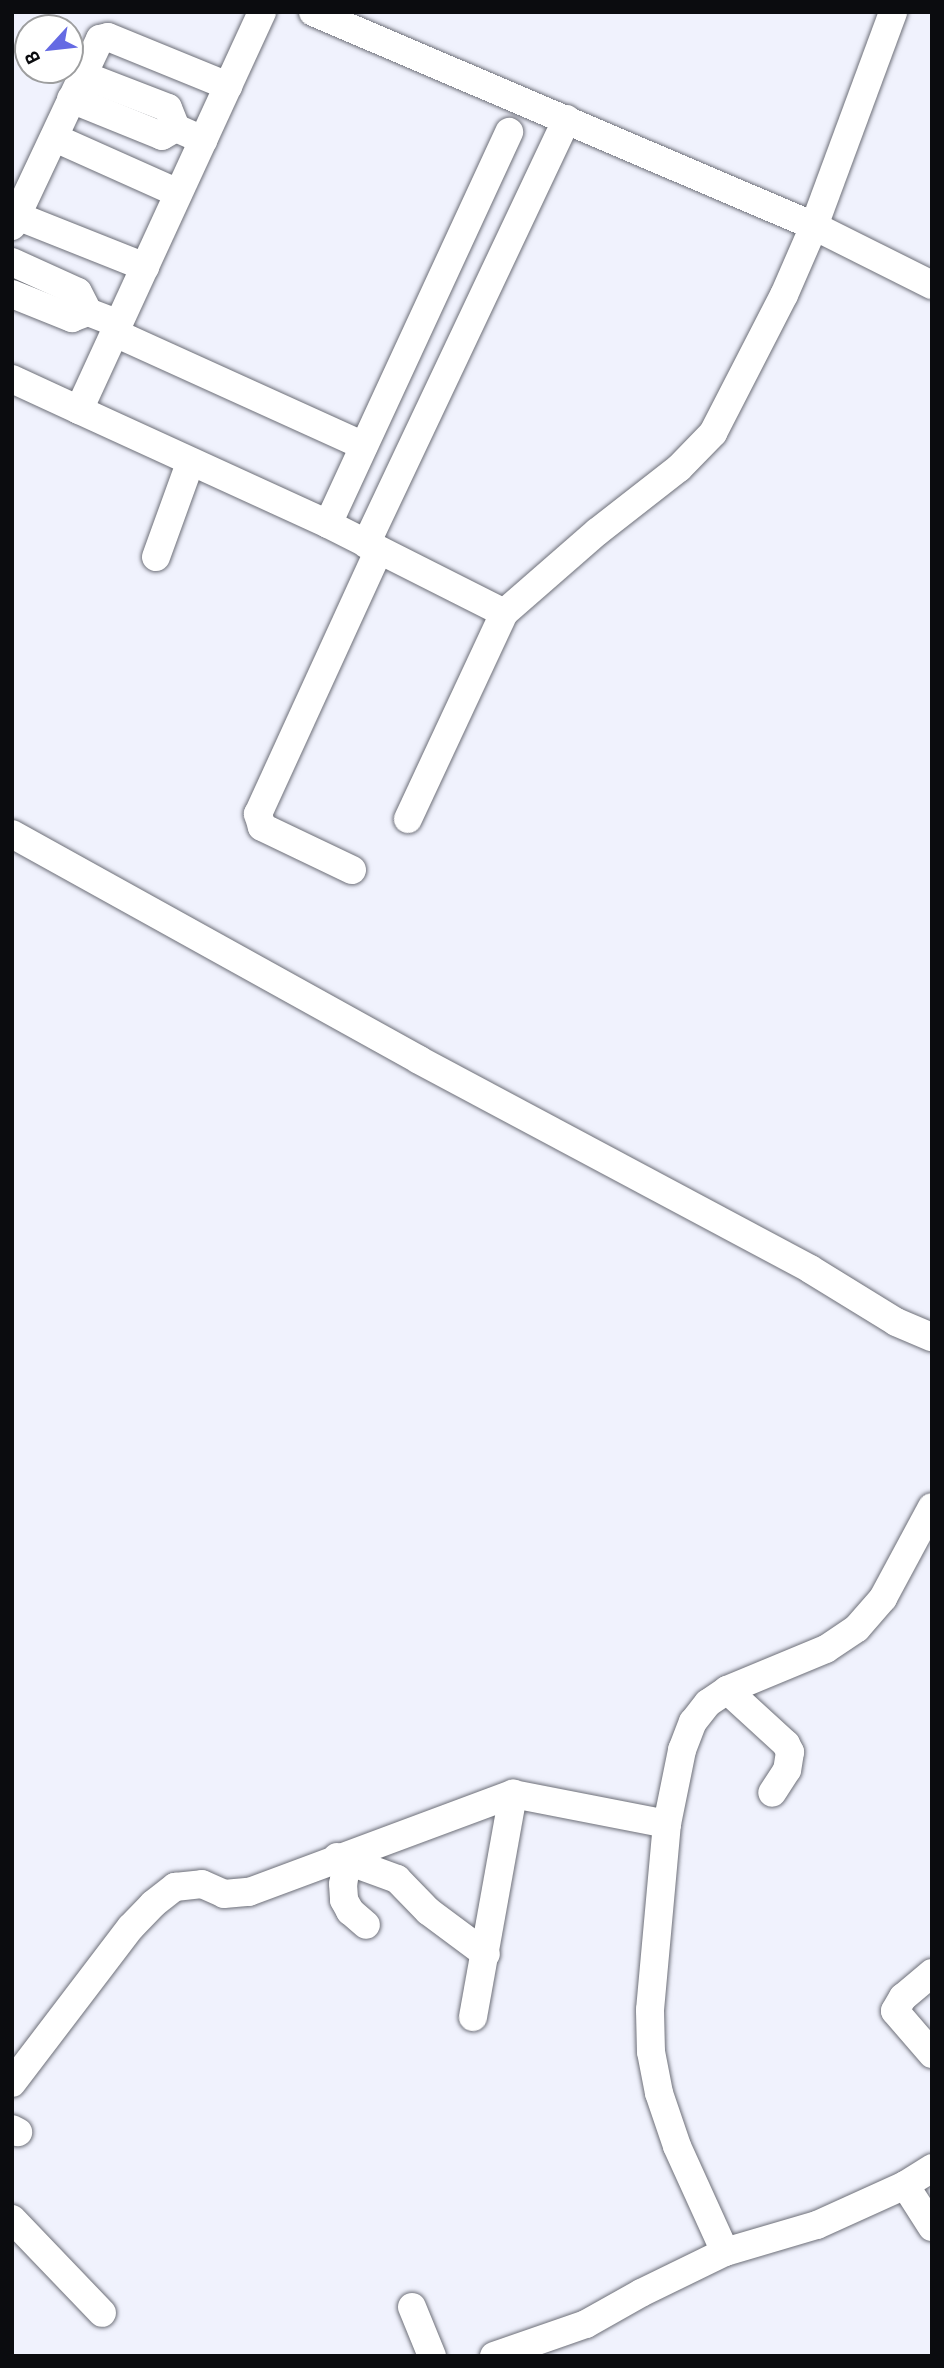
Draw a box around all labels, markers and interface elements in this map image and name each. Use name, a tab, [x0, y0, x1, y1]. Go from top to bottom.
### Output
north arrow	[14, 14, 84, 84]
text: B	[19, 47, 45, 68]

